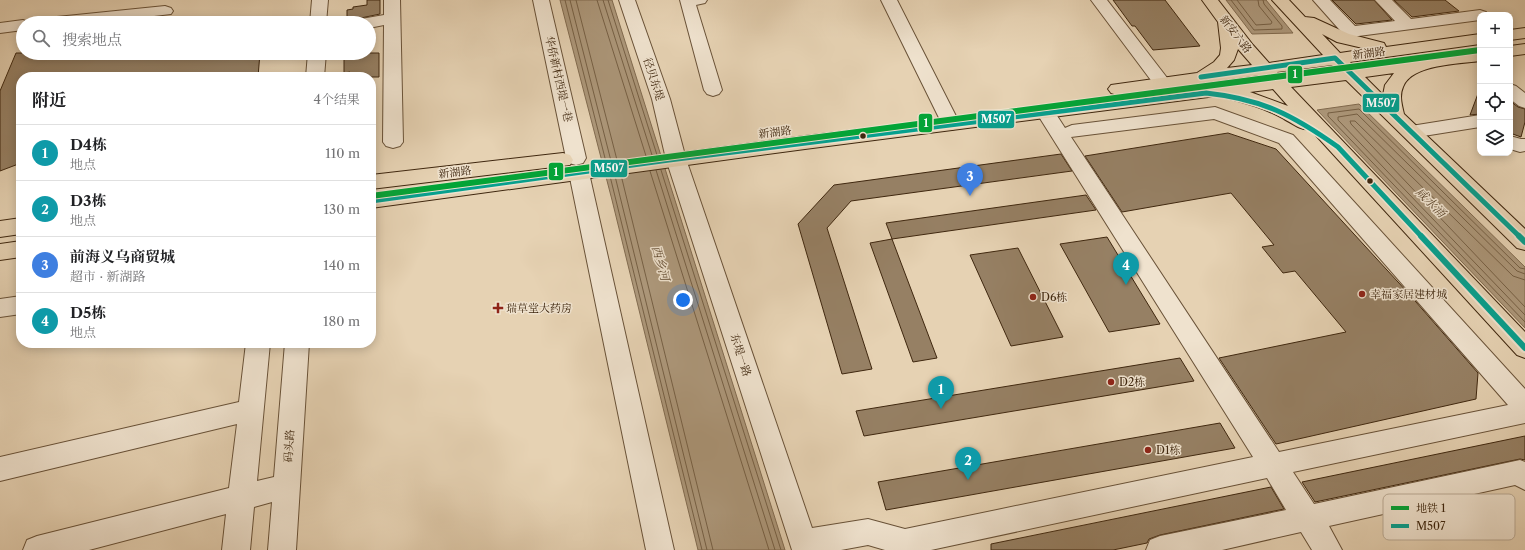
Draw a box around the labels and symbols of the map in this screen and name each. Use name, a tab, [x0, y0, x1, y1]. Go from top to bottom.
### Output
street label: 新安六路	[1217, 12, 1255, 56]
street label: 华侨新村西堤一巷	[542, 35, 576, 123]
street label: 新湖路	[1352, 44, 1386, 62]
street label: 径贝东堤	[641, 56, 667, 102]
line badge: 1	[1287, 65, 1303, 84]
text: 1	[1293, 67, 1298, 81]
line badge: M507	[1362, 93, 1400, 113]
text: M507	[1366, 96, 1397, 110]
line badge: M507	[977, 110, 1015, 129]
text: M507	[981, 112, 1012, 126]
line badge: 1	[918, 113, 933, 133]
text: 1	[924, 116, 929, 130]
street label: 新湖路	[758, 123, 792, 141]
unlabelled marker	[858, 131, 868, 141]
line badge: M507	[590, 159, 628, 178]
text: M507	[594, 161, 625, 175]
line badge: 1	[548, 162, 564, 181]
street label: 新湖路	[438, 163, 472, 181]
pin: 3	[957, 163, 983, 196]
text: 1	[554, 165, 559, 179]
unlabelled marker	[1365, 176, 1375, 186]
water label: 咸水涌	[1413, 184, 1450, 221]
water label: 西乡河	[649, 244, 674, 284]
pin: 4	[1113, 252, 1139, 285]
place label: 幸福家居建材城	[1370, 287, 1447, 301]
marker: 幸福家居建材城	[1357, 289, 1367, 299]
your location	[673, 290, 693, 310]
place label: D6栋	[1041, 290, 1067, 304]
marker: D6栋	[1028, 292, 1038, 302]
place label: 瑞草堂大药房	[506, 301, 572, 315]
marker: 瑞草堂大药房	[493, 303, 503, 313]
street label: 东堤一路	[728, 332, 754, 378]
place label: D2栋	[1119, 375, 1145, 389]
pin: 1	[928, 376, 954, 409]
marker: D2栋	[1106, 377, 1116, 387]
street label: 码头路	[281, 429, 297, 463]
place label: D1栋	[1156, 443, 1181, 457]
marker: D1栋	[1143, 445, 1153, 455]
pin: 2	[955, 447, 981, 480]
legend	[1383, 494, 1515, 540]
text: 地铁 1	[1416, 501, 1446, 515]
text: M507	[1416, 519, 1446, 533]

